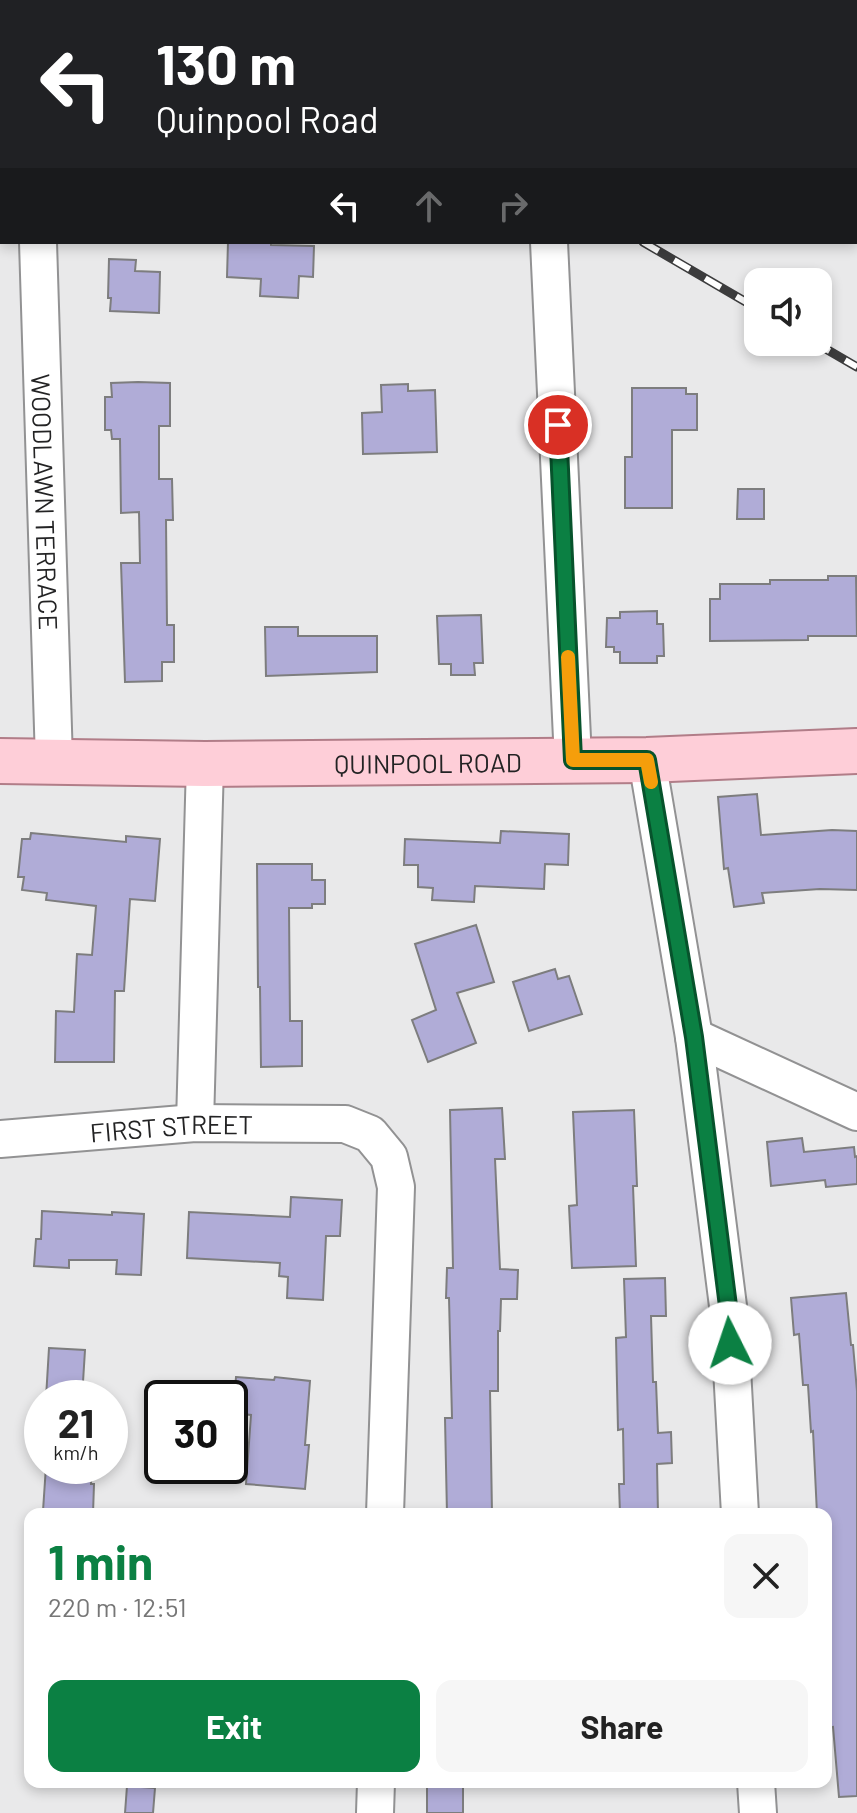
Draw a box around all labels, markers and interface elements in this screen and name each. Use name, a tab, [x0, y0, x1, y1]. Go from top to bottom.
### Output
text: 130 m	[156, 29, 296, 96]
icon: left	[24, 32, 128, 136]
text: Quinpool Road	[156, 97, 379, 140]
icon: left	[323, 184, 367, 228]
icon: ahead	[407, 184, 451, 228]
icon: right	[491, 184, 535, 228]
map controls	[744, 268, 832, 356]
button: sound	[744, 268, 832, 356]
street label: WOODLAWN TERRACE	[27, 373, 65, 631]
pin	[524, 391, 592, 459]
icon: arrive	[536, 403, 580, 447]
street label: QUINPOOL ROAD	[334, 746, 522, 778]
street label: FIRST STREET	[89, 1107, 253, 1147]
position arrow	[688, 1301, 772, 1385]
speed limit sign: 30	[144, 1380, 248, 1484]
text: 21	[58, 1398, 94, 1446]
text: km/h	[53, 1440, 99, 1464]
text: 1 min	[48, 1532, 153, 1590]
button: close	[724, 1534, 808, 1618]
text: 220 m · 12:51	[48, 1591, 187, 1622]
button: Exit	[48, 1680, 420, 1772]
button: Share	[436, 1680, 808, 1772]

